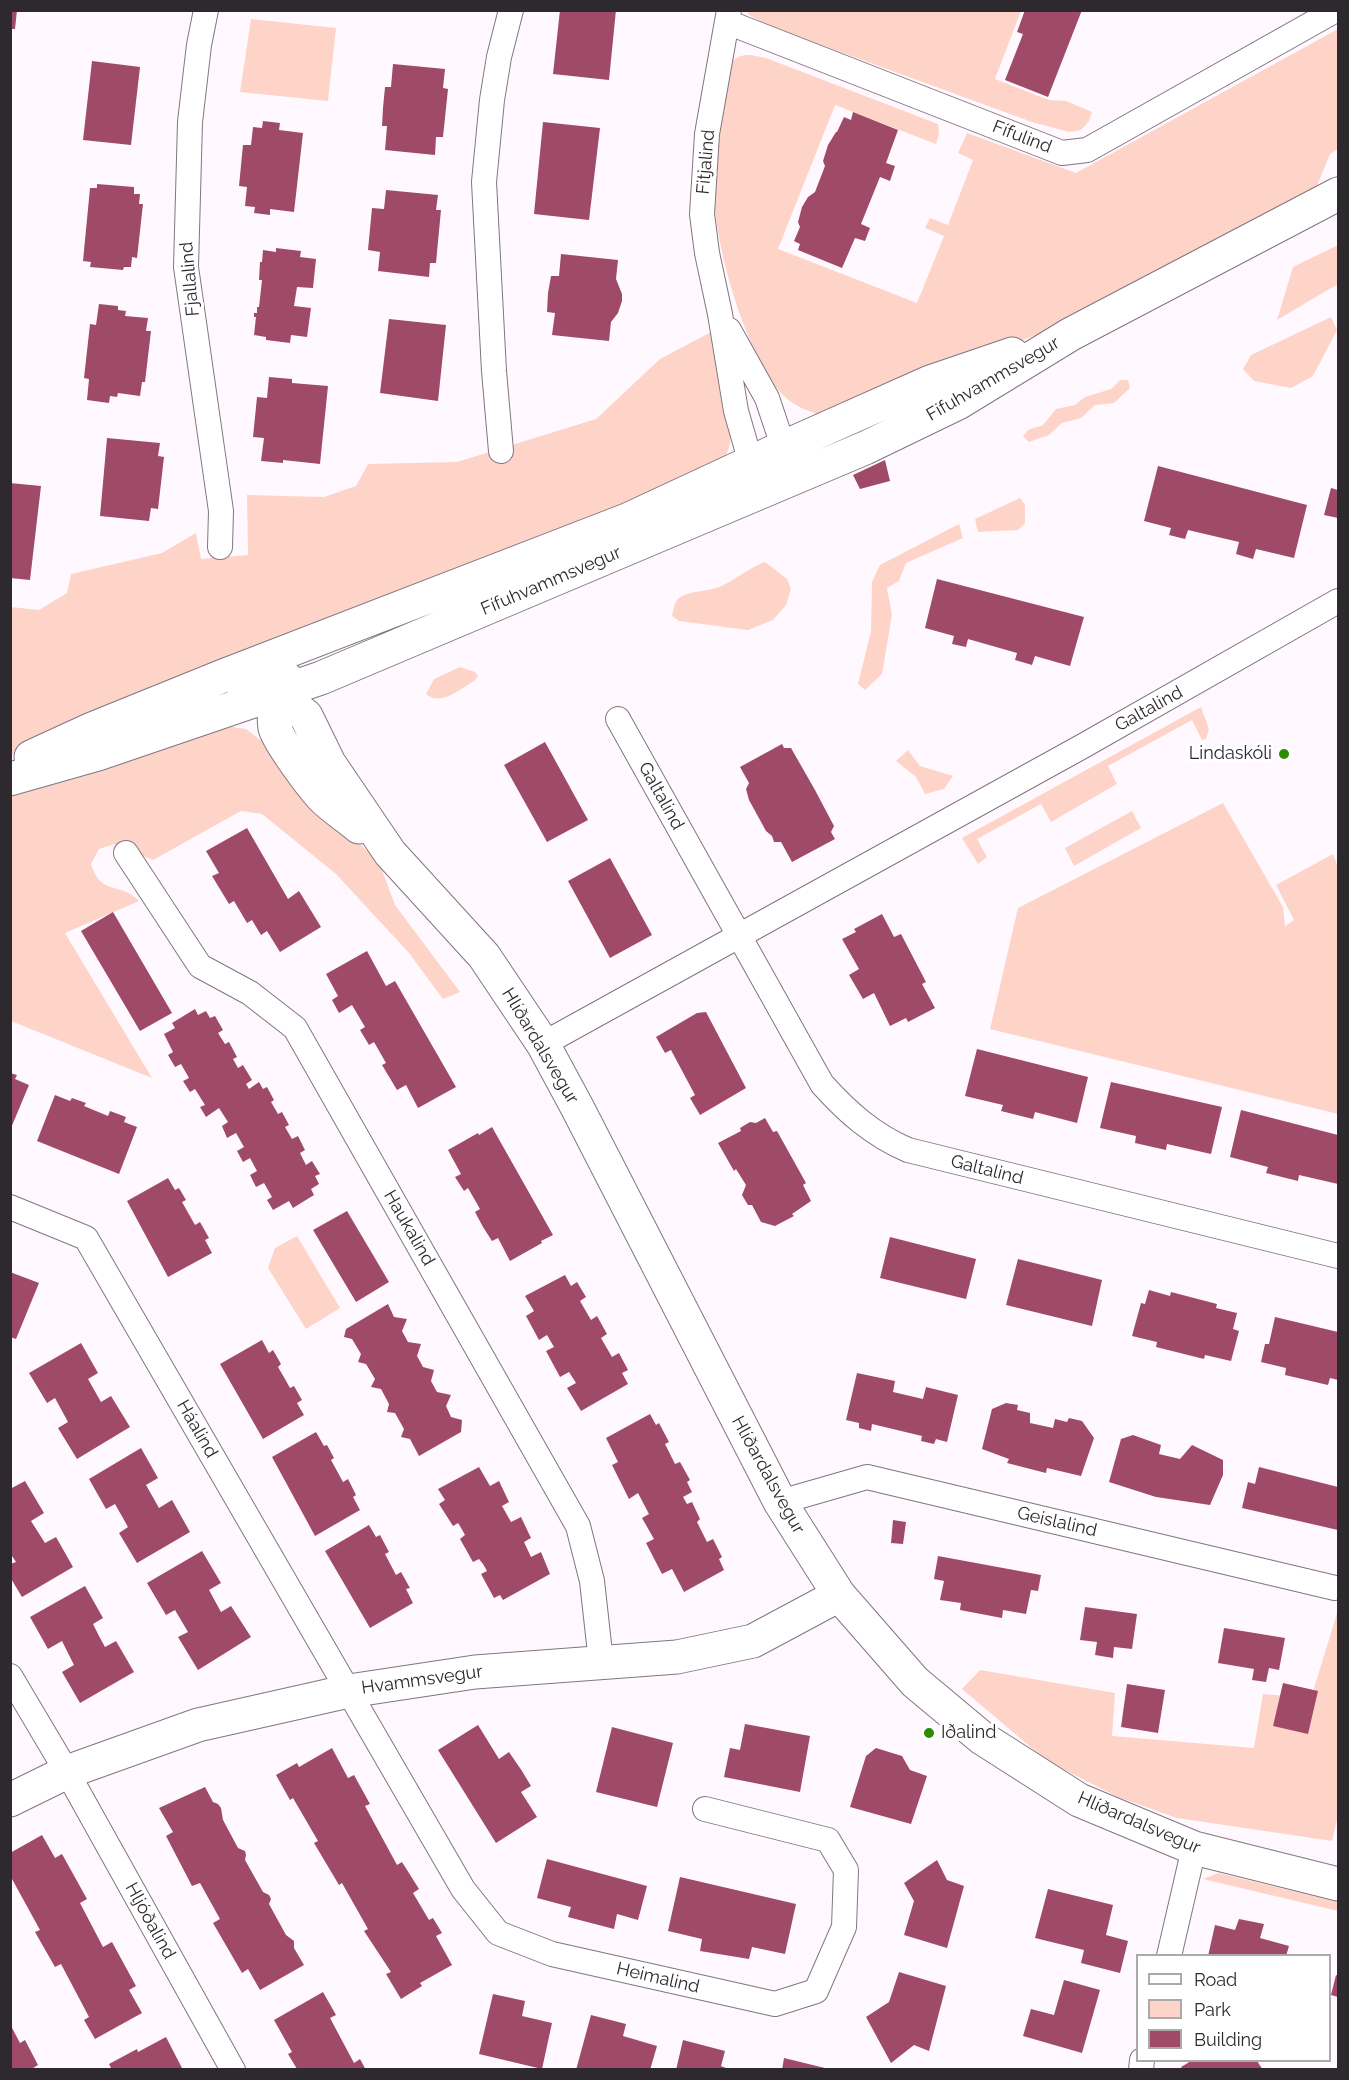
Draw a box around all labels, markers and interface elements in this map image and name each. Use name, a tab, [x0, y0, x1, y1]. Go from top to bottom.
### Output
street label: Fífulind	[989, 116, 1055, 158]
street label: Fitjalind	[692, 129, 720, 195]
street label: Fjallalind	[176, 241, 204, 317]
street label: Fífuhvammsvegur	[923, 332, 1063, 426]
street label: Fífuhvammsvegur	[478, 542, 624, 620]
street label: Galtalind	[1111, 682, 1187, 736]
place label: Lindaskóli	[1189, 743, 1272, 765]
marker: Lindaskóli	[1277, 747, 1291, 761]
street label: Galtalind	[634, 758, 688, 834]
street label: Hlíðardalsvegur	[497, 984, 583, 1108]
street label: Galtalind	[949, 1151, 1025, 1189]
street label: Haukalind	[379, 1186, 439, 1270]
street label: Háalind	[172, 1396, 222, 1462]
street label: Hlíðardalsvegur	[727, 1412, 809, 1538]
street label: Geislalind	[1015, 1502, 1099, 1542]
street label: Hvammsvegur	[360, 1661, 484, 1699]
place label: Iðalind	[941, 1722, 996, 1744]
marker: Iðalind	[922, 1726, 936, 1740]
street label: Hlíðardalsvegur	[1074, 1787, 1204, 1859]
street label: Hljóðalind	[120, 1879, 180, 1963]
legend	[1136, 1954, 1331, 2062]
street label: Heimalind	[614, 1958, 702, 1998]
text: Road	[1194, 1969, 1237, 1990]
text: Park	[1194, 1999, 1231, 2020]
text: Building	[1194, 2029, 1262, 2050]

